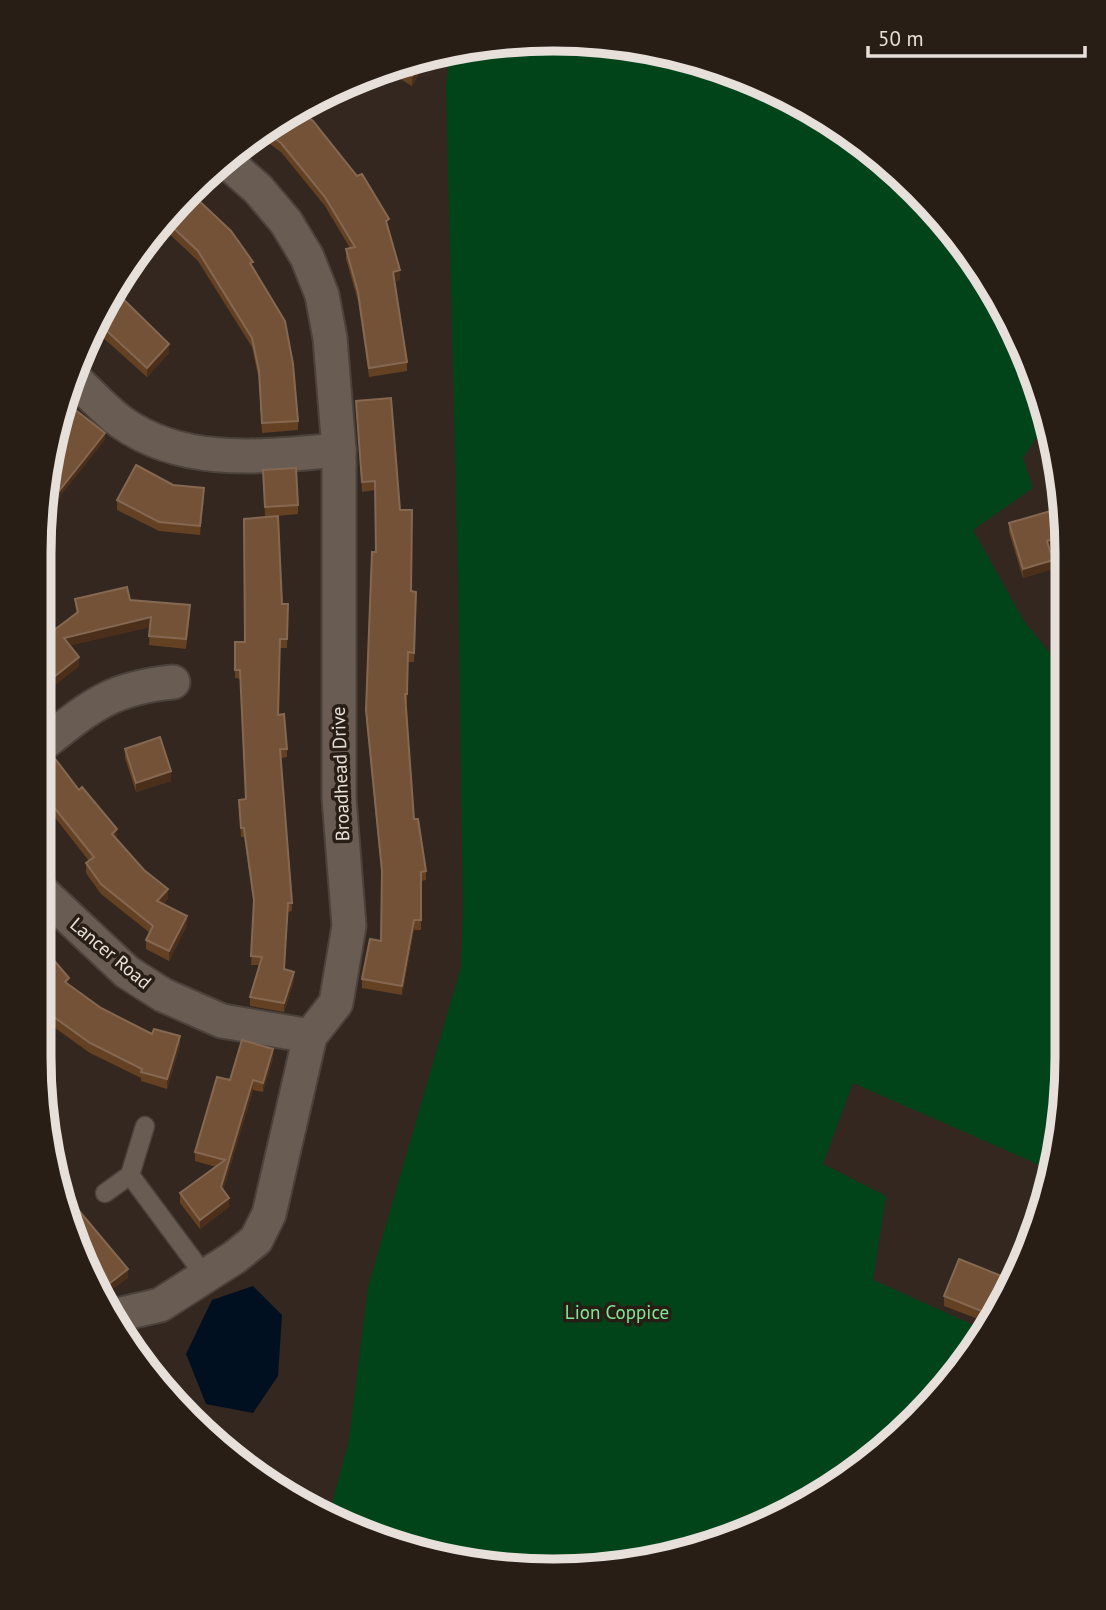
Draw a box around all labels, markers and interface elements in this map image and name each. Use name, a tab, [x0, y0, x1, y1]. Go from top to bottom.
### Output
scale bar	[868, 14, 1085, 58]
text: 50 m	[878, 25, 924, 52]
street label: Broadhead Drive	[326, 706, 354, 842]
street label: Lancer Road	[65, 912, 157, 994]
park label: Lion Coppice	[565, 1300, 669, 1324]

